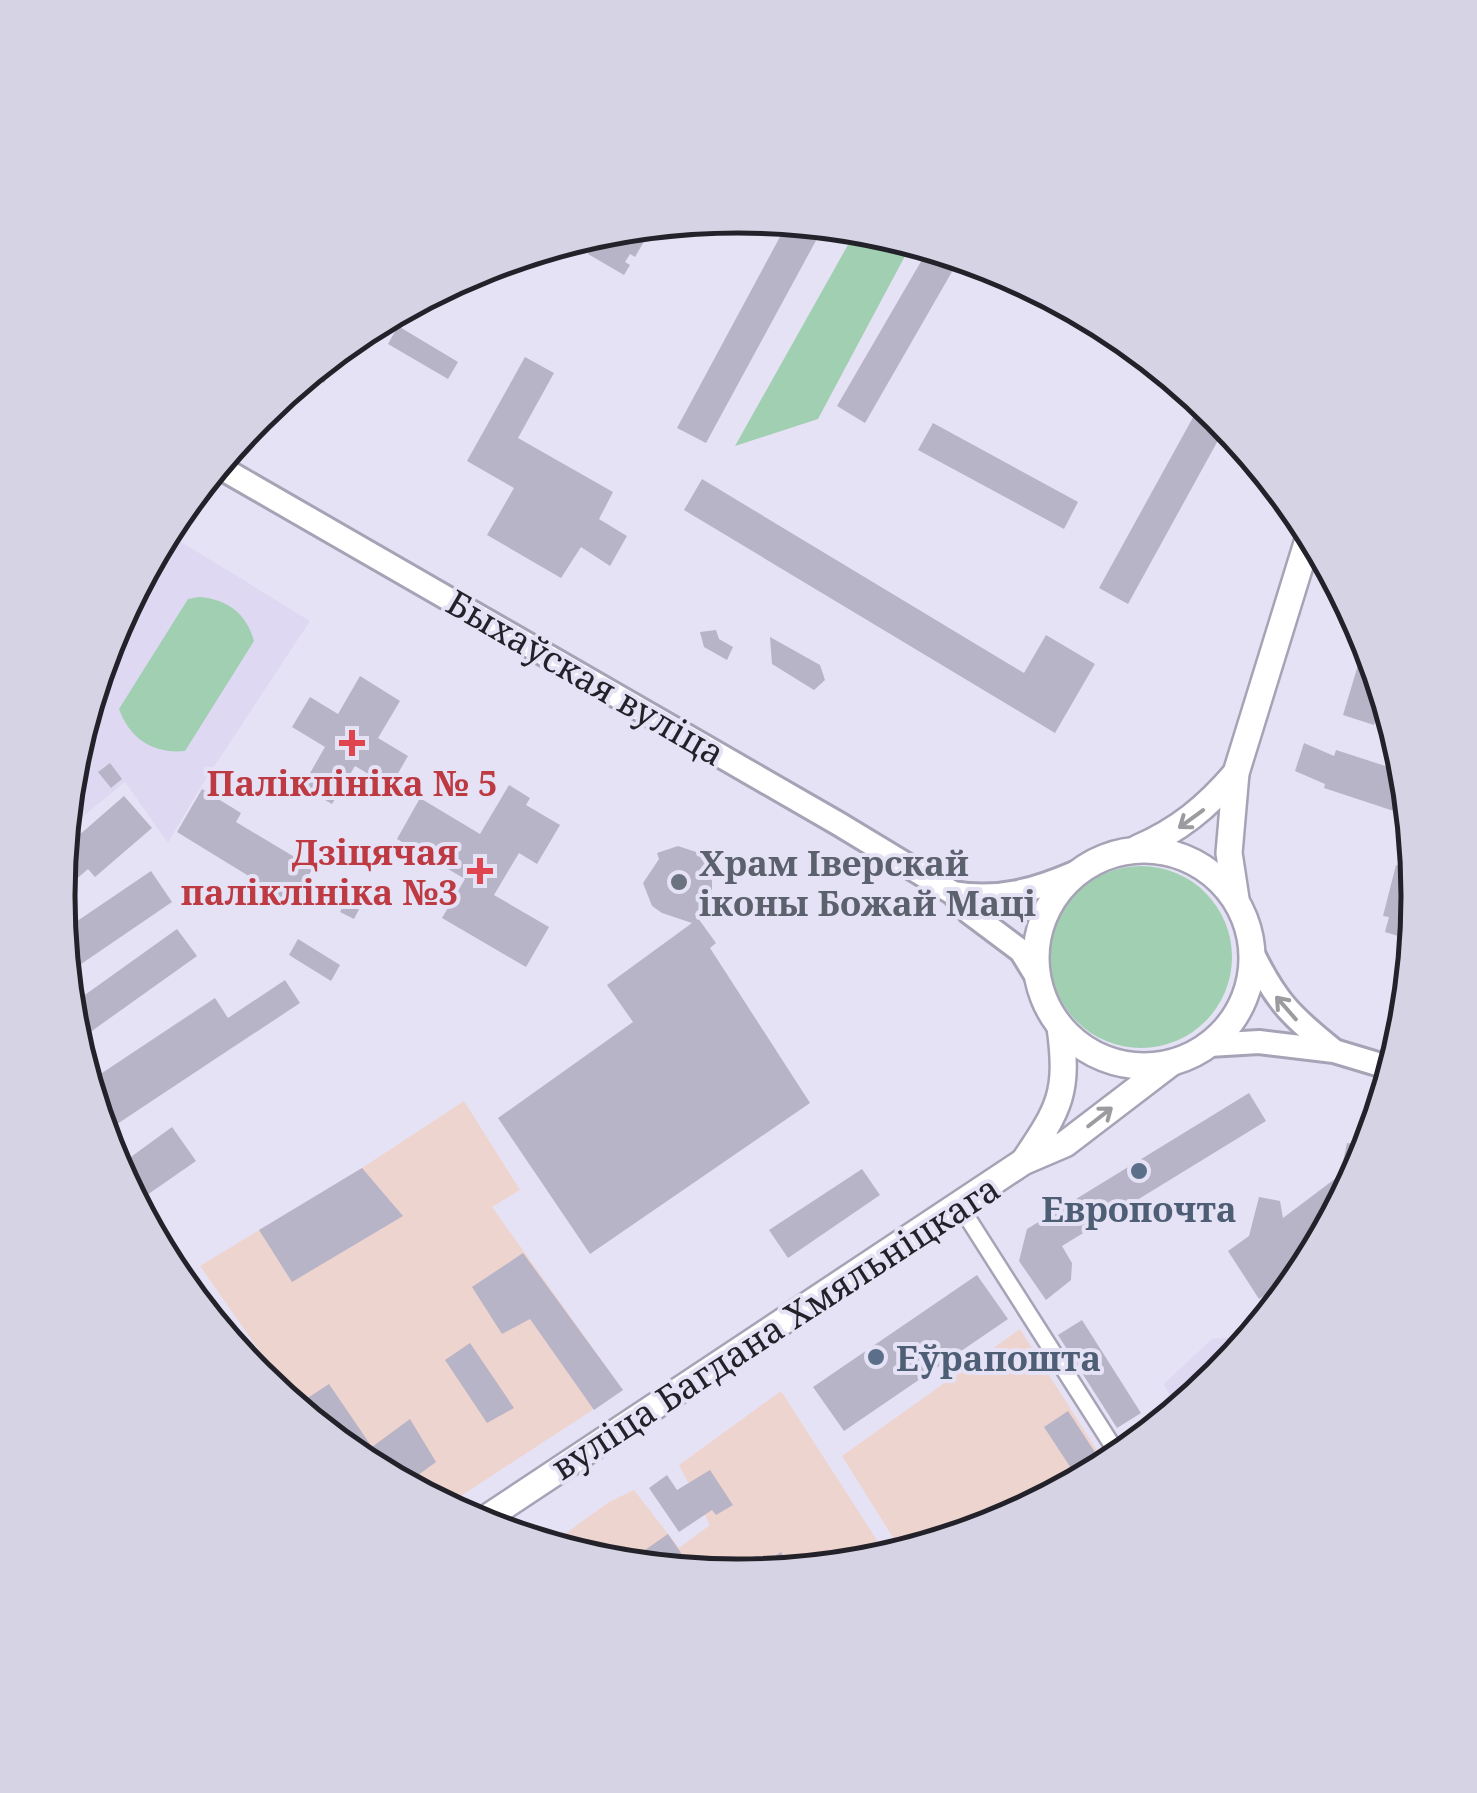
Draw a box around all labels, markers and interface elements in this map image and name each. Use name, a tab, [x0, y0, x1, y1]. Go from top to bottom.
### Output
street label: Быхаўская вуліца	[438, 578, 734, 776]
marker: Паліклініка № 5	[339, 730, 365, 756]
place label: Паліклініка № 5	[206, 759, 498, 806]
one-way arrow	[1177, 808, 1205, 829]
place label: Дзіцячая паліклініка №3	[181, 828, 458, 915]
place label: Храм Іверскай іконы Божай Маці	[699, 839, 1036, 926]
marker: Дзіцячая паліклініка №3	[467, 858, 493, 884]
marker: Храм Іверскай іконы Божай Маці	[668, 871, 690, 893]
one-way arrow	[1275, 996, 1297, 1022]
one-way arrow	[1086, 1107, 1113, 1128]
marker: Европочта	[1128, 1160, 1150, 1182]
street label: вуліца Багдана Хмяльніцкага	[542, 1164, 1008, 1490]
place label: Европочта	[1041, 1185, 1237, 1232]
place label: Еўрапошта	[896, 1334, 1101, 1381]
marker: Еўрапошта	[865, 1346, 887, 1368]

